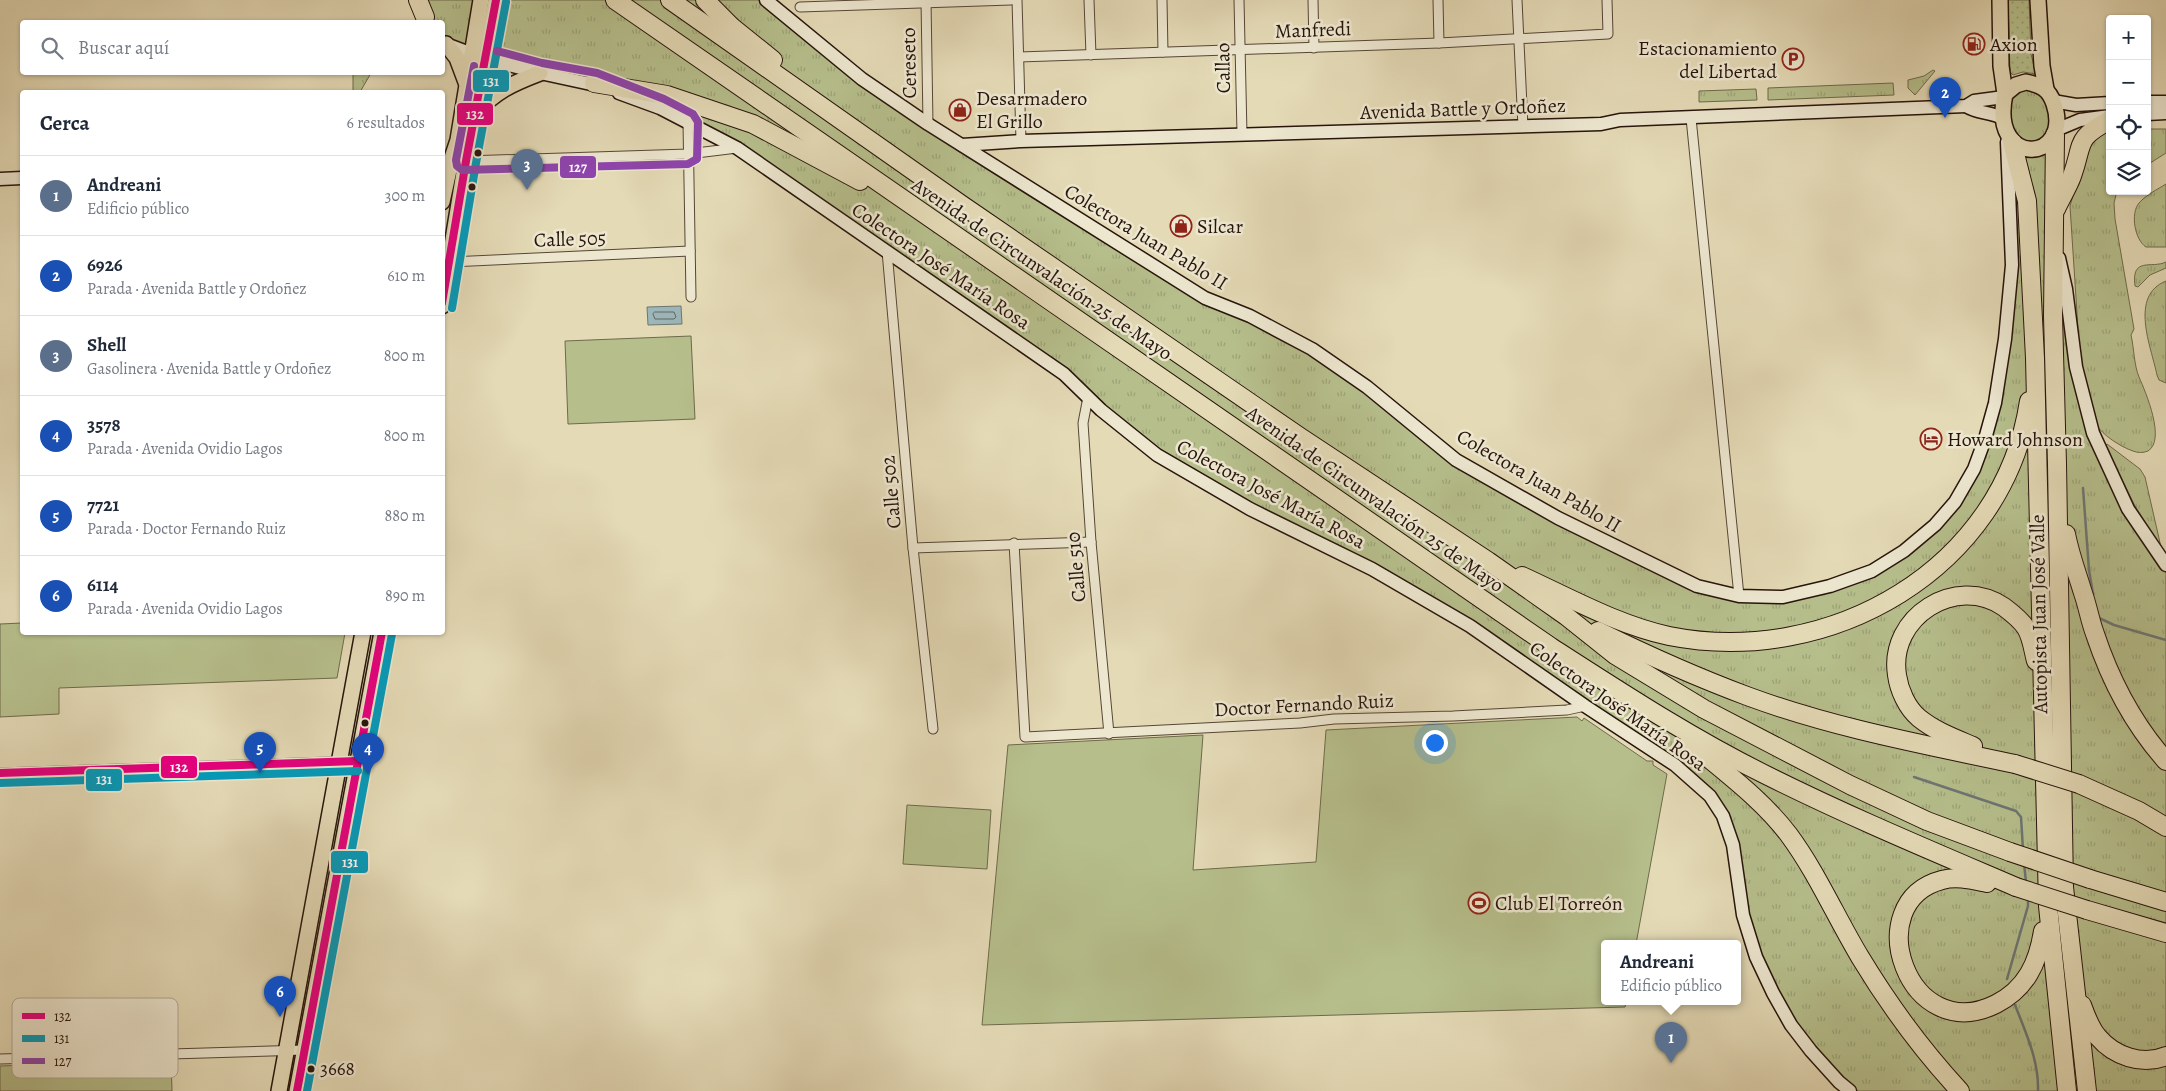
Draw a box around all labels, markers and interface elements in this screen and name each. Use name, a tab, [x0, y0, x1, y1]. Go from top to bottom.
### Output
street label: Manfredi	[1274, 15, 1352, 45]
map controls	[2106, 15, 2151, 195]
button: +	[2106, 15, 2151, 60]
search box	[20, 20, 445, 75]
street label: Cereseto	[895, 27, 923, 99]
place label: Axion	[1989, 31, 2038, 58]
fuel station icon: Axion	[1962, 32, 1986, 56]
icon: search	[38, 34, 66, 62]
text: Buscar aquí	[78, 35, 169, 61]
place label: Estacionamiento del Libertad	[1638, 35, 1777, 85]
street label: Callao	[1209, 42, 1237, 94]
parking icon: Estacionamiento del Libertad	[1781, 47, 1805, 71]
button: −	[2106, 60, 2151, 105]
line badge: 131	[472, 69, 510, 93]
text: 131	[483, 72, 499, 91]
pin: 2	[1929, 77, 1961, 118]
place label: Desarmadero El Grillo	[976, 85, 1087, 135]
street label: Avenida Battle y Ordoñez	[1359, 92, 1566, 126]
shop icon: Desarmadero El Grillo	[948, 98, 972, 122]
line badge: 132	[456, 102, 494, 126]
text: 132	[466, 105, 484, 124]
button: locate	[2106, 105, 2151, 150]
text: Cerca	[40, 109, 90, 137]
text: 6 resultados	[347, 112, 425, 134]
unlabelled marker	[473, 148, 483, 158]
pin: 3	[511, 149, 543, 190]
button: layers	[2106, 150, 2151, 195]
line badge: 127	[559, 155, 597, 179]
text: 127	[569, 158, 587, 177]
street label: Avenida de Circunvalación 25 de Mayo	[905, 171, 1178, 367]
text: Andreani	[87, 172, 161, 198]
street label: Colectora Juan Pablo II	[1059, 178, 1233, 296]
unlabelled marker	[467, 182, 477, 192]
text: 1	[53, 185, 59, 207]
text: 300 m	[385, 185, 425, 207]
street label: Colectora José María Rosa	[846, 196, 1036, 336]
text: Edificio público	[87, 198, 189, 220]
place label: Silcar	[1197, 213, 1244, 240]
shop icon: Silcar	[1169, 214, 1193, 238]
street label: Calle 505	[533, 224, 607, 254]
text: 6926	[87, 252, 123, 278]
text: 2	[52, 265, 60, 287]
text: 610 m	[387, 265, 425, 287]
text: Parada · Avenida Battle y Ordoñez	[87, 278, 307, 300]
text: Shell	[87, 332, 126, 358]
text: 3	[53, 345, 59, 367]
text: 800 m	[384, 345, 425, 367]
text: Gasolinera · Avenida Battle y Ordoñez	[87, 358, 331, 380]
street label: Avenida de Circunvalación 25 de Mayo	[1240, 399, 1509, 599]
text: 3578	[87, 412, 121, 438]
street label: Colectora Juan Pablo II	[1452, 423, 1626, 539]
text: 4	[52, 425, 60, 447]
text: 800 m	[384, 425, 425, 447]
place label: Howard Johnson	[1947, 426, 2083, 453]
hotel icon: Howard Johnson	[1919, 427, 1943, 451]
street label: Colectora José María Rosa	[1172, 433, 1371, 556]
text: Parada · Avenida Ovidio Lagos	[87, 438, 283, 460]
street label: Calle 502	[874, 454, 908, 530]
text: 7721	[87, 492, 119, 518]
text: 5	[53, 505, 59, 527]
text: 880 m	[384, 505, 425, 527]
street label: Autopista Juan José Valle	[2024, 514, 2054, 715]
text: Parada · Doctor Fernando Ruiz	[87, 518, 286, 540]
street label: Calle 510	[1059, 531, 1093, 603]
text: 6114	[87, 572, 118, 598]
text: 6	[52, 585, 60, 607]
text: 890 m	[385, 585, 425, 607]
text: Parada · Avenida Ovidio Lagos	[87, 598, 283, 620]
street label: Colectora José María Rosa	[1524, 635, 1712, 778]
street label: Doctor Fernando Ruiz	[1214, 687, 1394, 723]
unlabelled marker	[360, 718, 370, 728]
your location	[1422, 730, 1448, 756]
pin: 5	[244, 732, 276, 773]
pin: 4	[352, 733, 384, 774]
line badge: 132	[160, 755, 198, 779]
text: 132	[170, 758, 188, 777]
line badge: 131	[85, 768, 123, 792]
text: 131	[96, 770, 112, 789]
line badge: 131	[330, 850, 369, 874]
text: 131	[342, 853, 358, 872]
place label: Club El Torreón	[1495, 890, 1623, 917]
sports icon: Club El Torreón	[1467, 891, 1491, 915]
popup	[1601, 940, 1741, 1005]
text: Andreani	[1620, 949, 1694, 975]
text: Edificio público	[1620, 975, 1722, 997]
pin: 6	[264, 976, 296, 1017]
legend	[12, 998, 178, 1078]
text: 132	[54, 1007, 72, 1026]
pin: 1	[1655, 1022, 1687, 1063]
text: 131	[54, 1029, 70, 1048]
text: 127	[54, 1052, 71, 1071]
place label: 3668	[320, 1056, 355, 1082]
marker: 3668	[306, 1064, 316, 1074]

